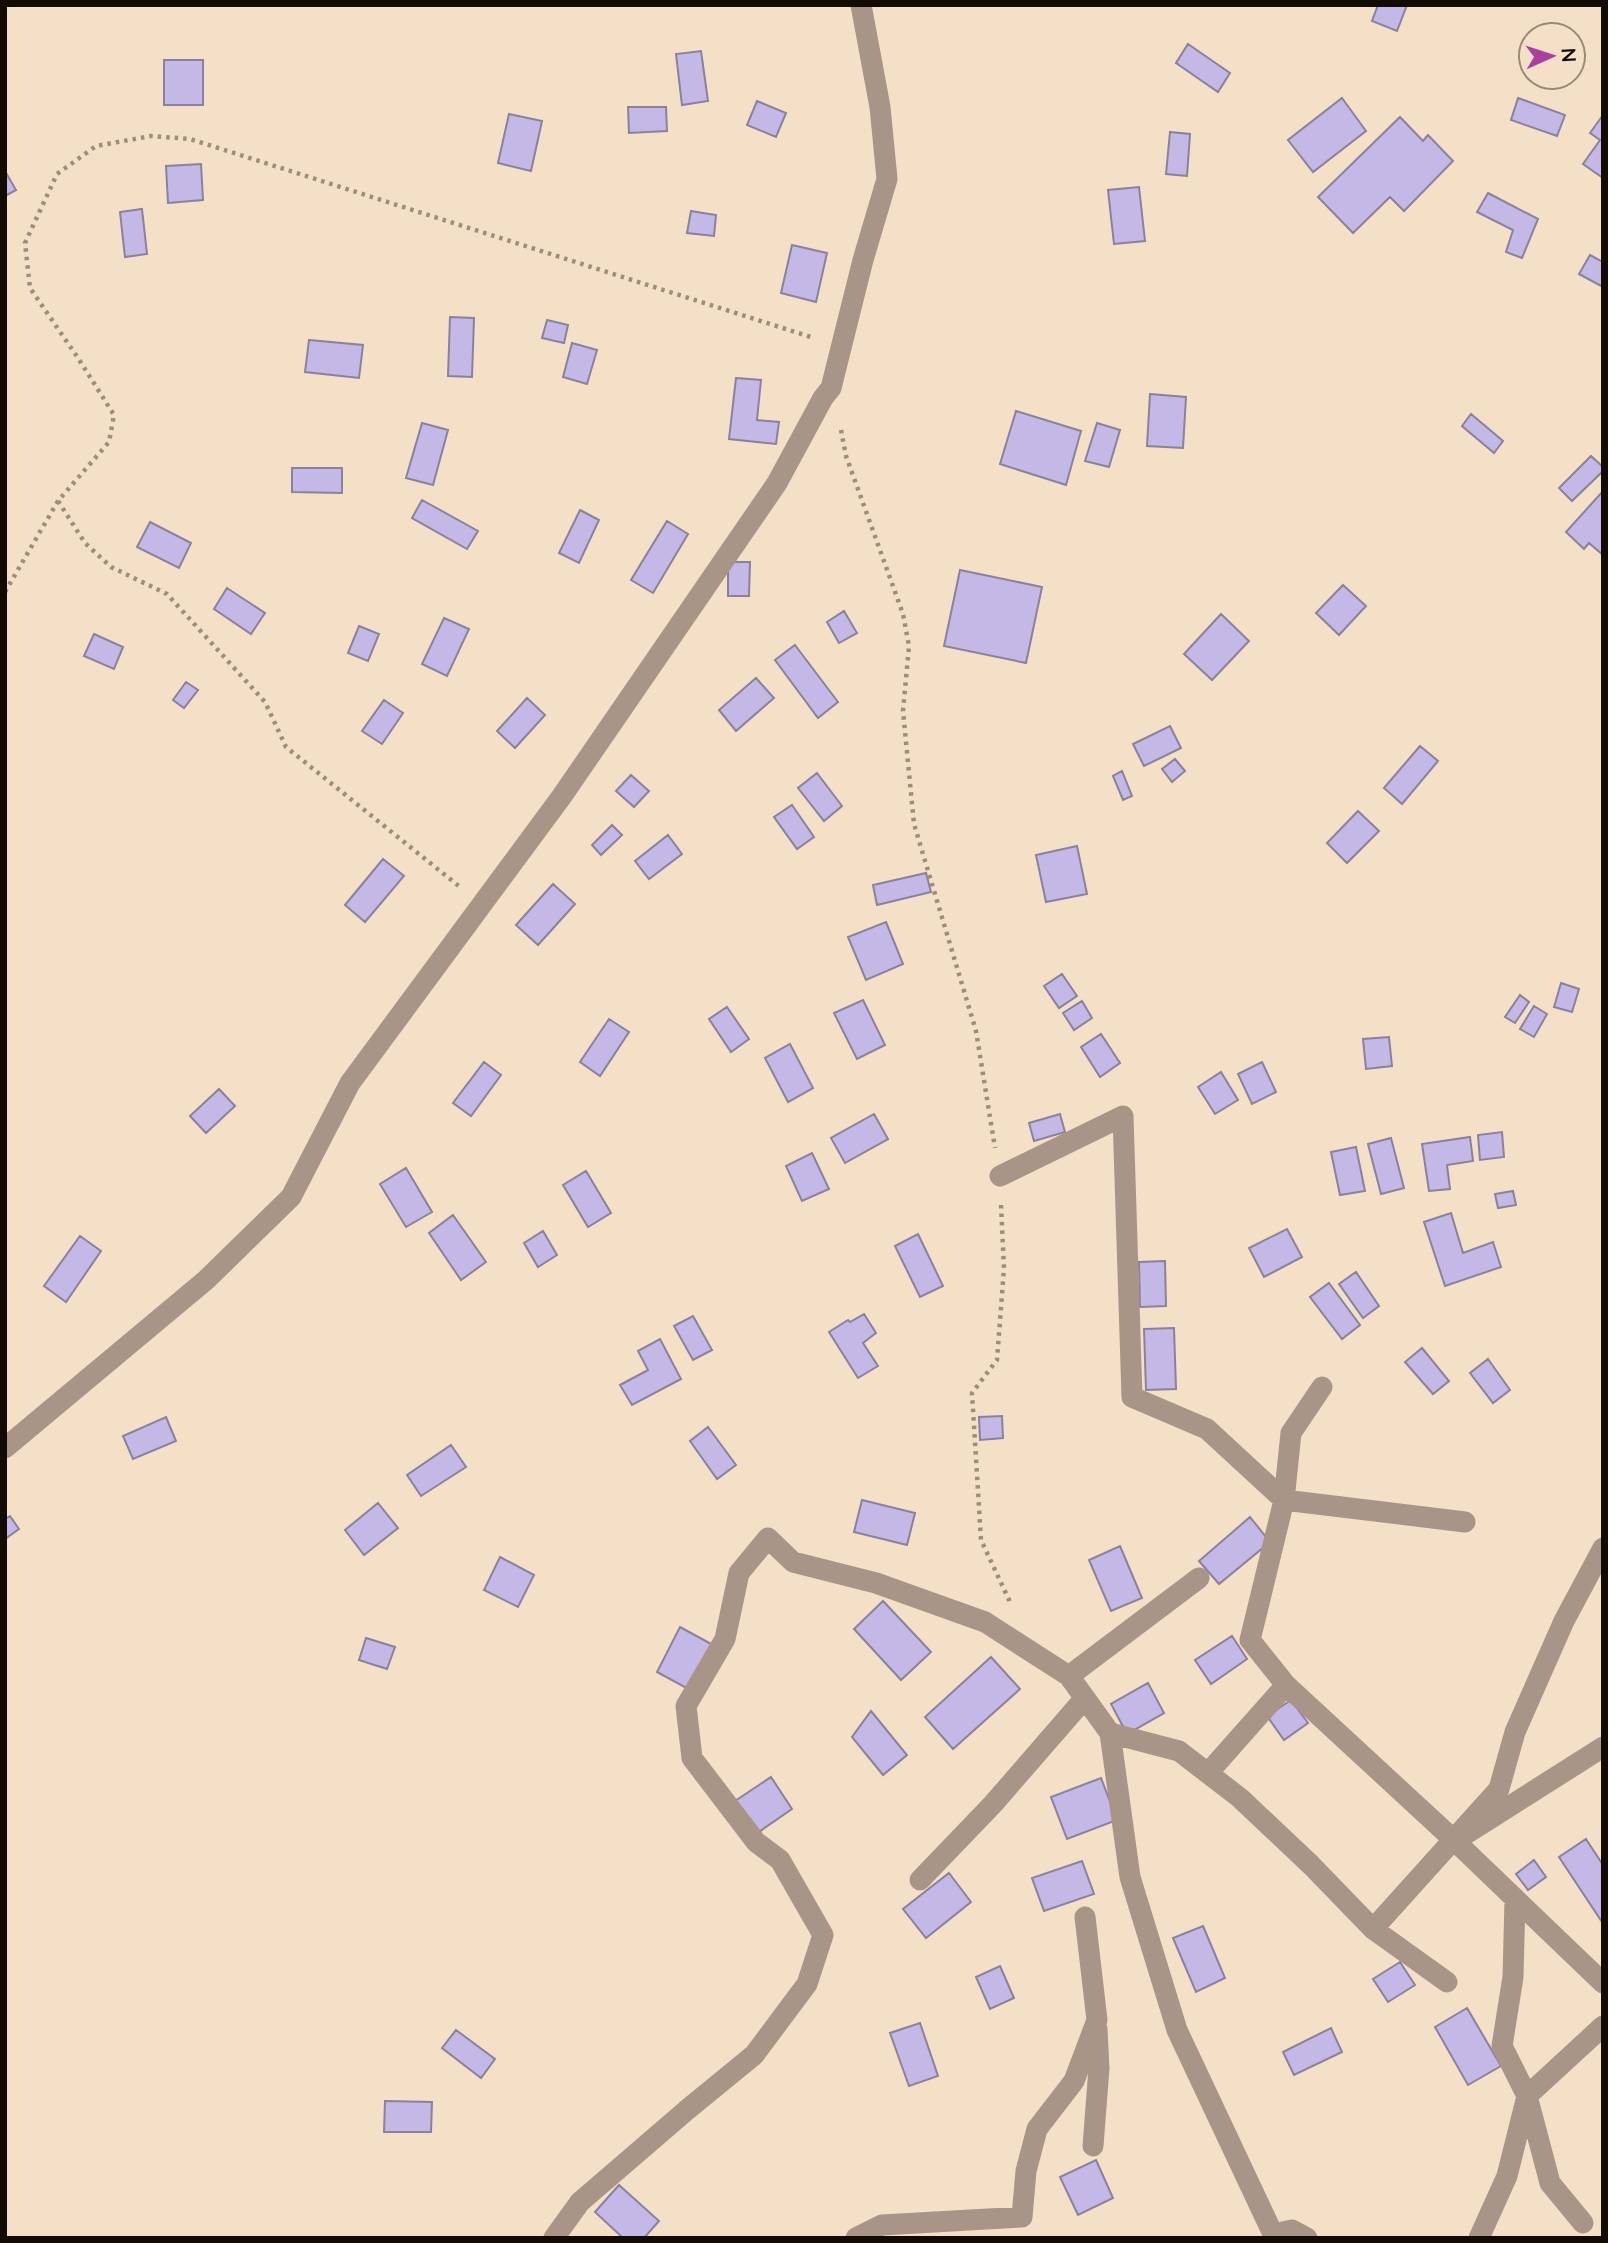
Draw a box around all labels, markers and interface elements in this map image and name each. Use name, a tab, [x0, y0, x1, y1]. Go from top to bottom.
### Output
north arrow	[1517, 21, 1587, 91]
text: N	[1558, 47, 1581, 63]

